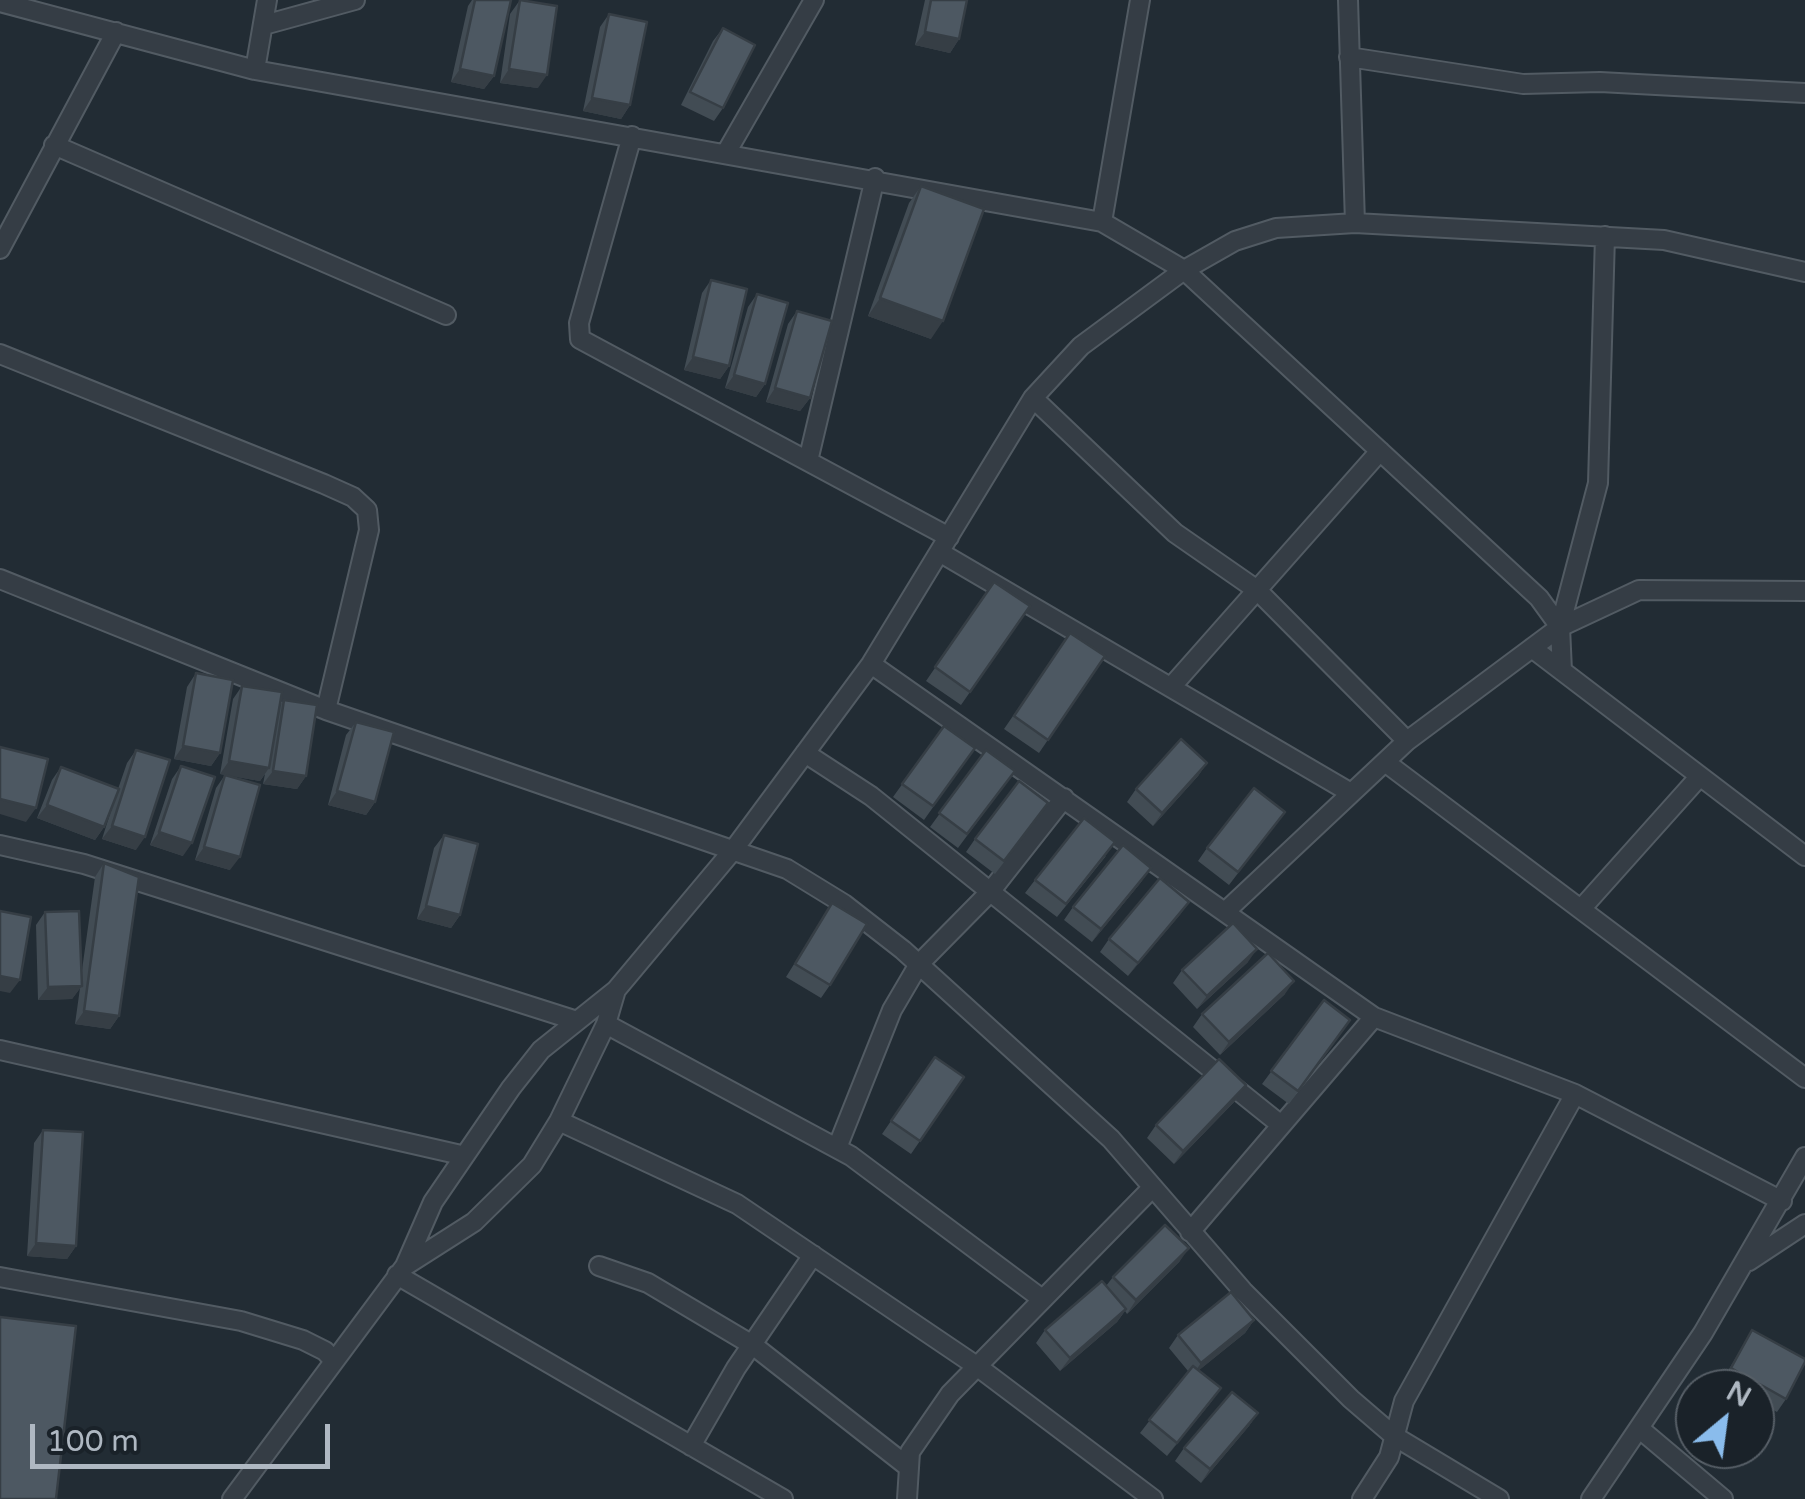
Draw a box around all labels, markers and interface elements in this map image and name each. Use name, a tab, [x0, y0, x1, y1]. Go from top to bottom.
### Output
north arrow	[1675, 1369, 1775, 1469]
text: N	[1720, 1374, 1757, 1415]
scale bar	[35, 1404, 335, 1466]
text: 100 m	[47, 1423, 139, 1460]

